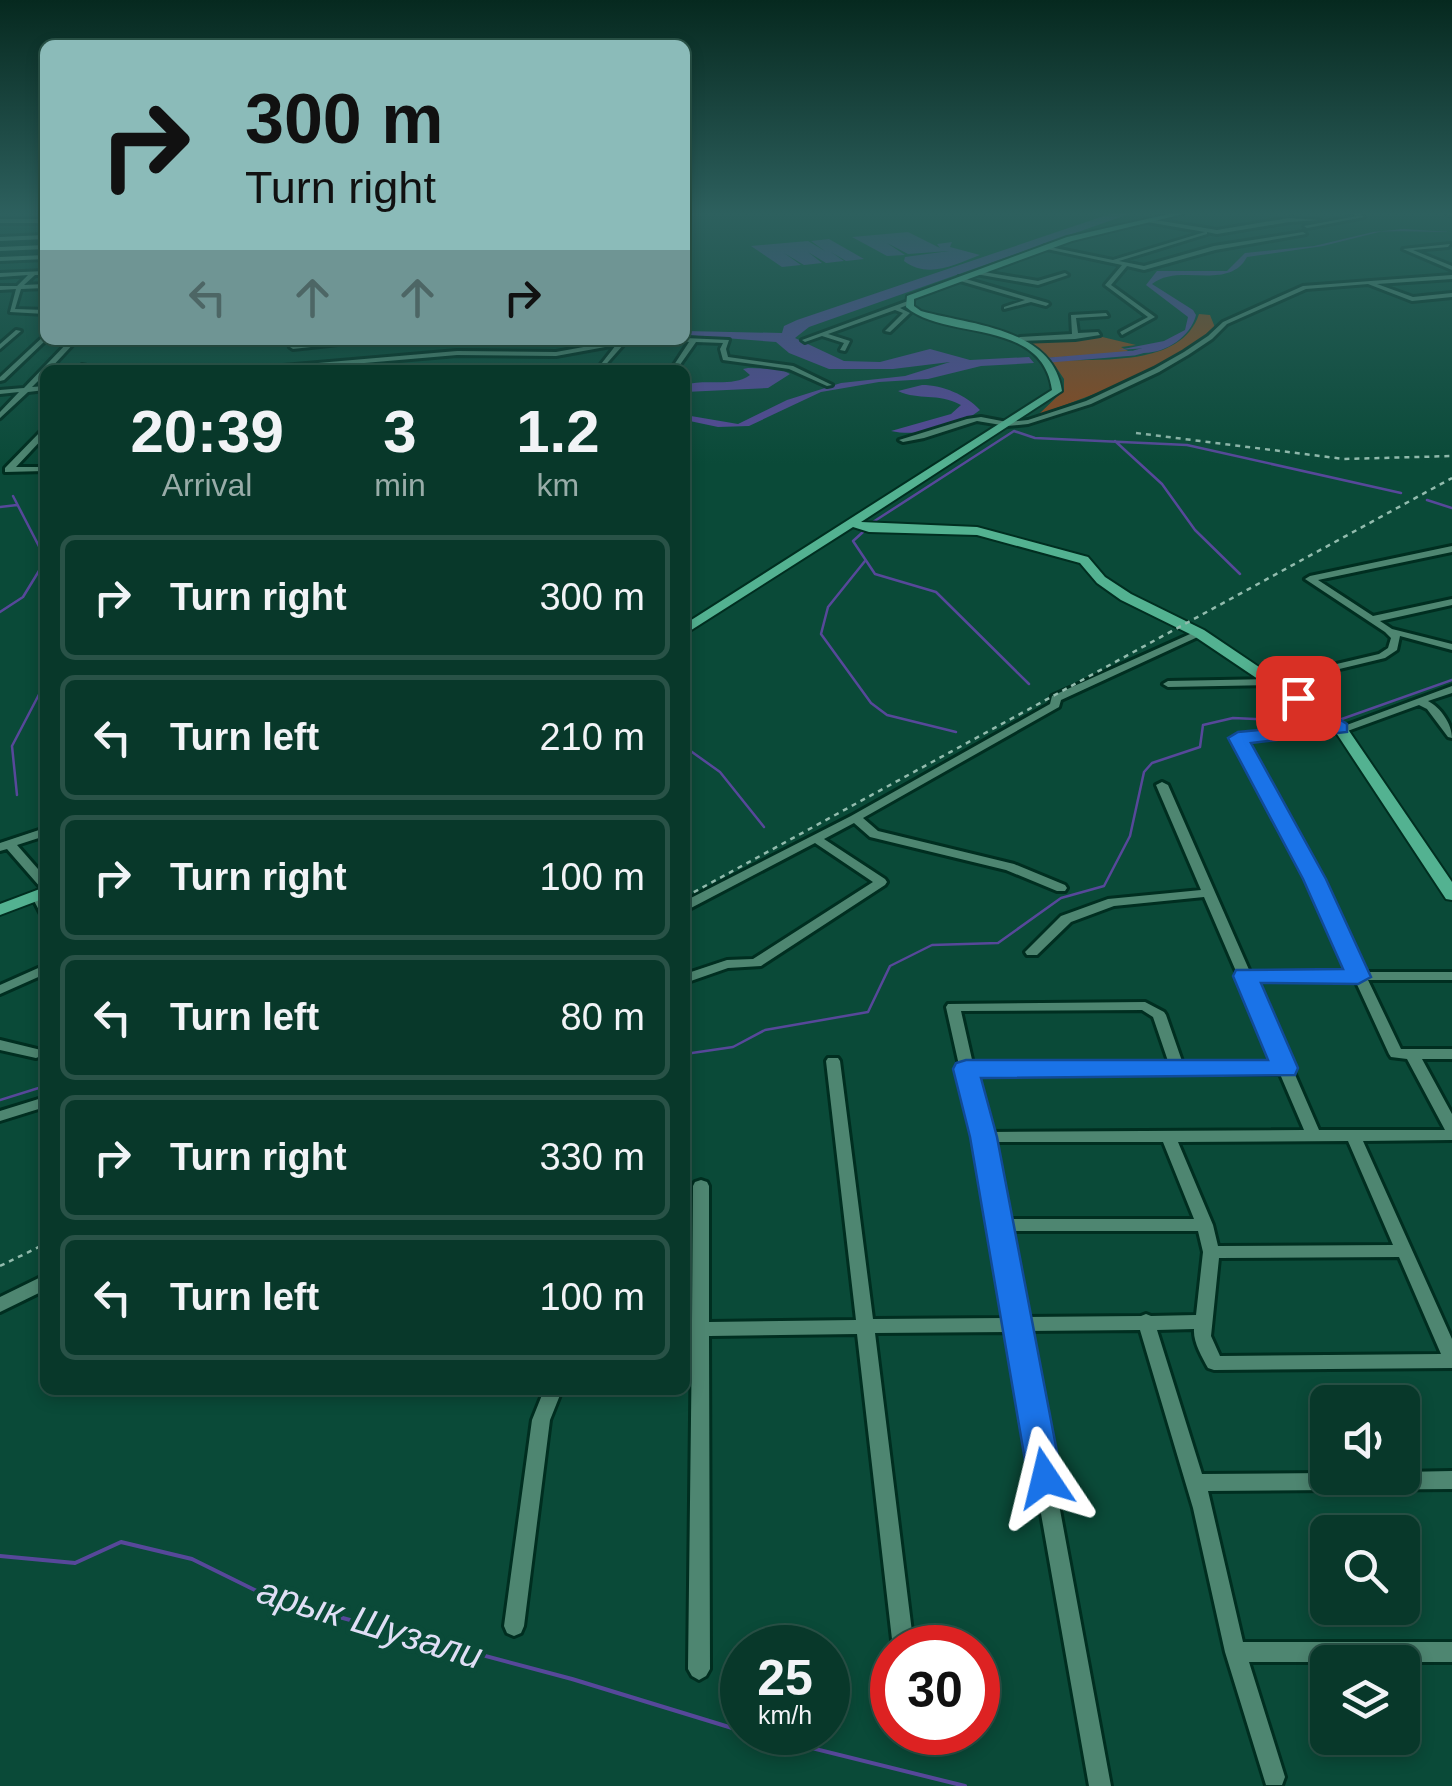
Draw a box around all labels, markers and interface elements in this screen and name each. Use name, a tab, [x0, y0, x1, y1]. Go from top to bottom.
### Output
icon: right	[80, 80, 210, 210]
text: 300 m	[245, 80, 443, 158]
text: Turn right	[245, 162, 436, 213]
icon: left	[180, 270, 235, 325]
icon: ahead	[285, 270, 340, 325]
icon: ahead	[390, 270, 445, 325]
icon: right	[495, 270, 550, 325]
text: 20:39	[130, 398, 284, 465]
text: 3	[383, 398, 417, 465]
text: 1.2	[516, 398, 600, 465]
text: Arrival	[162, 467, 252, 503]
text: min	[374, 467, 426, 503]
text: km	[537, 467, 579, 503]
icon: right	[85, 570, 140, 625]
text: Turn right	[170, 576, 347, 618]
text: 300 m	[539, 576, 645, 618]
pin	[1256, 656, 1341, 741]
icon: arrive	[1271, 671, 1326, 726]
icon: left	[85, 710, 140, 765]
text: Turn left	[170, 716, 319, 758]
text: 210 m	[539, 716, 645, 758]
icon: right	[85, 850, 140, 905]
text: Turn right	[170, 856, 347, 898]
text: 100 m	[539, 856, 645, 898]
icon: left	[85, 990, 140, 1045]
text: Turn left	[170, 996, 319, 1038]
text: 80 m	[561, 996, 645, 1038]
icon: right	[85, 1130, 140, 1185]
text: Turn right	[170, 1136, 347, 1178]
text: 330 m	[539, 1136, 645, 1178]
icon: left	[85, 1270, 140, 1325]
text: Turn left	[170, 1276, 319, 1318]
text: 100 m	[539, 1276, 645, 1318]
map controls	[1310, 1385, 1420, 1755]
button: sound	[1310, 1385, 1420, 1495]
position arrow	[993, 1426, 1097, 1530]
button: search	[1310, 1515, 1420, 1625]
water label: арык Шузали	[252, 1569, 488, 1677]
speed limit sign: 30	[870, 1625, 1000, 1755]
button: layers	[1310, 1645, 1420, 1755]
text: 25	[757, 1650, 813, 1706]
text: km/h	[758, 1701, 812, 1729]

